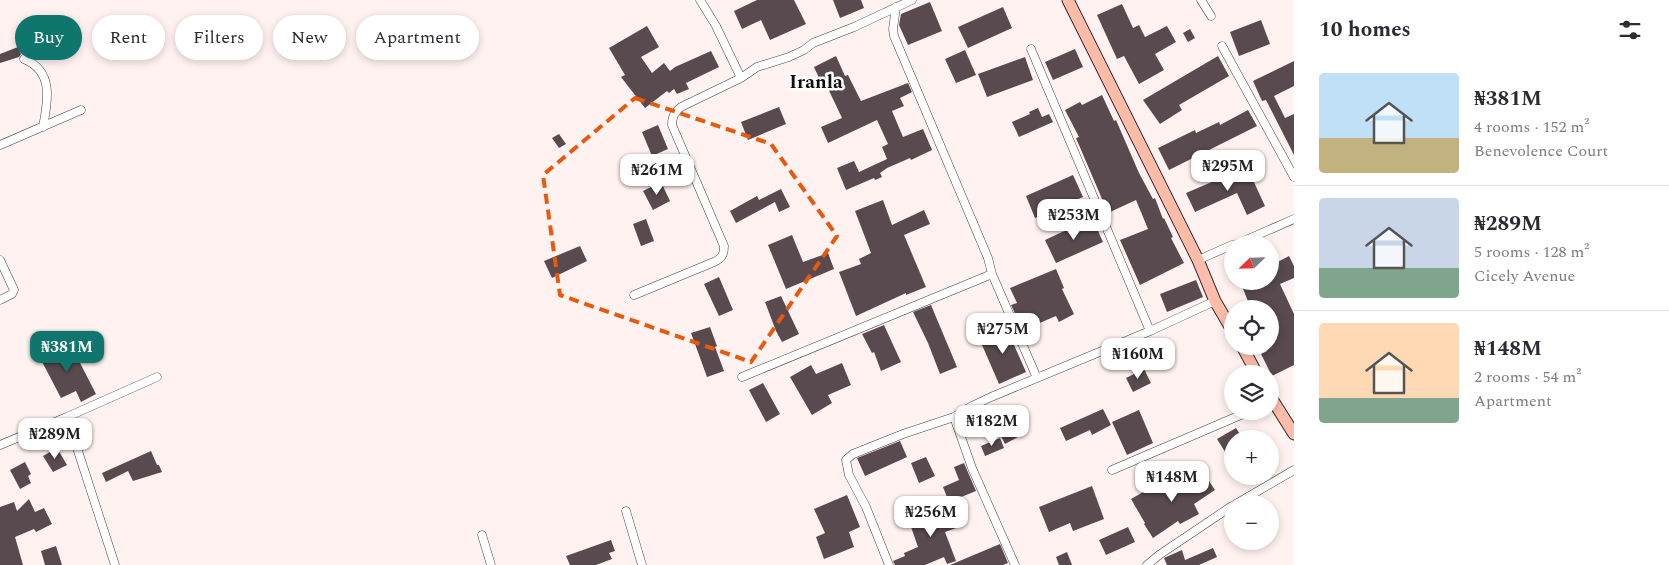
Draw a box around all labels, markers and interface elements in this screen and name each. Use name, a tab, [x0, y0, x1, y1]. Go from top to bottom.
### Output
text: 10 homes	[1319, 14, 1411, 46]
chip: Buy	[15, 15, 82, 60]
chip: Rent	[92, 15, 165, 60]
chip: Filters	[175, 15, 263, 60]
chip: New	[273, 15, 346, 60]
chip: Apartment	[356, 15, 479, 60]
icon: filters	[1616, 16, 1644, 44]
district label: Iranla	[789, 68, 843, 97]
text: ₦381M	[1474, 83, 1542, 115]
icon: home	[1359, 93, 1419, 153]
text: 4 rooms · 152 m²	[1474, 115, 1589, 139]
text: Benevolence Court	[1474, 139, 1608, 163]
pin: ₦295M	[1193, 150, 1263, 192]
pin: ₦261M	[622, 154, 692, 196]
text: ₦295M	[1202, 154, 1254, 178]
text: ₦261M	[631, 158, 683, 182]
pin: ₦253M	[1039, 198, 1109, 241]
text: ₦253M	[1048, 203, 1100, 227]
text: ₦289M	[1474, 208, 1542, 240]
icon: home	[1359, 218, 1419, 278]
north arrow	[1224, 235, 1279, 290]
map controls	[1224, 235, 1279, 550]
text: 5 rooms · 128 m²	[1474, 240, 1589, 264]
text: Cicely Avenue	[1474, 264, 1575, 288]
button: locate	[1224, 300, 1279, 355]
pin: ₦275M	[968, 312, 1038, 355]
text: ₦275M	[977, 317, 1029, 341]
pin: ₦381M	[32, 330, 102, 373]
text: ₦148M	[1474, 333, 1542, 365]
text: ₦381M	[41, 335, 93, 359]
pin: ₦160M	[1103, 338, 1173, 380]
text: ₦160M	[1112, 342, 1164, 366]
icon: home	[1359, 343, 1419, 403]
button: layers	[1224, 365, 1279, 420]
text: 2 rooms · 54 m²	[1474, 365, 1581, 389]
text: Apartment	[1474, 389, 1552, 413]
pin: ₦182M	[957, 404, 1027, 447]
text: ₦182M	[966, 409, 1018, 433]
pin: ₦289M	[20, 418, 90, 460]
text: ₦289M	[29, 422, 81, 446]
button: +	[1224, 430, 1279, 485]
pin: ₦148M	[1137, 460, 1207, 503]
text: ₦148M	[1146, 465, 1198, 489]
button: −	[1224, 495, 1279, 550]
pin: ₦256M	[896, 496, 966, 538]
text: ₦256M	[905, 500, 957, 524]

